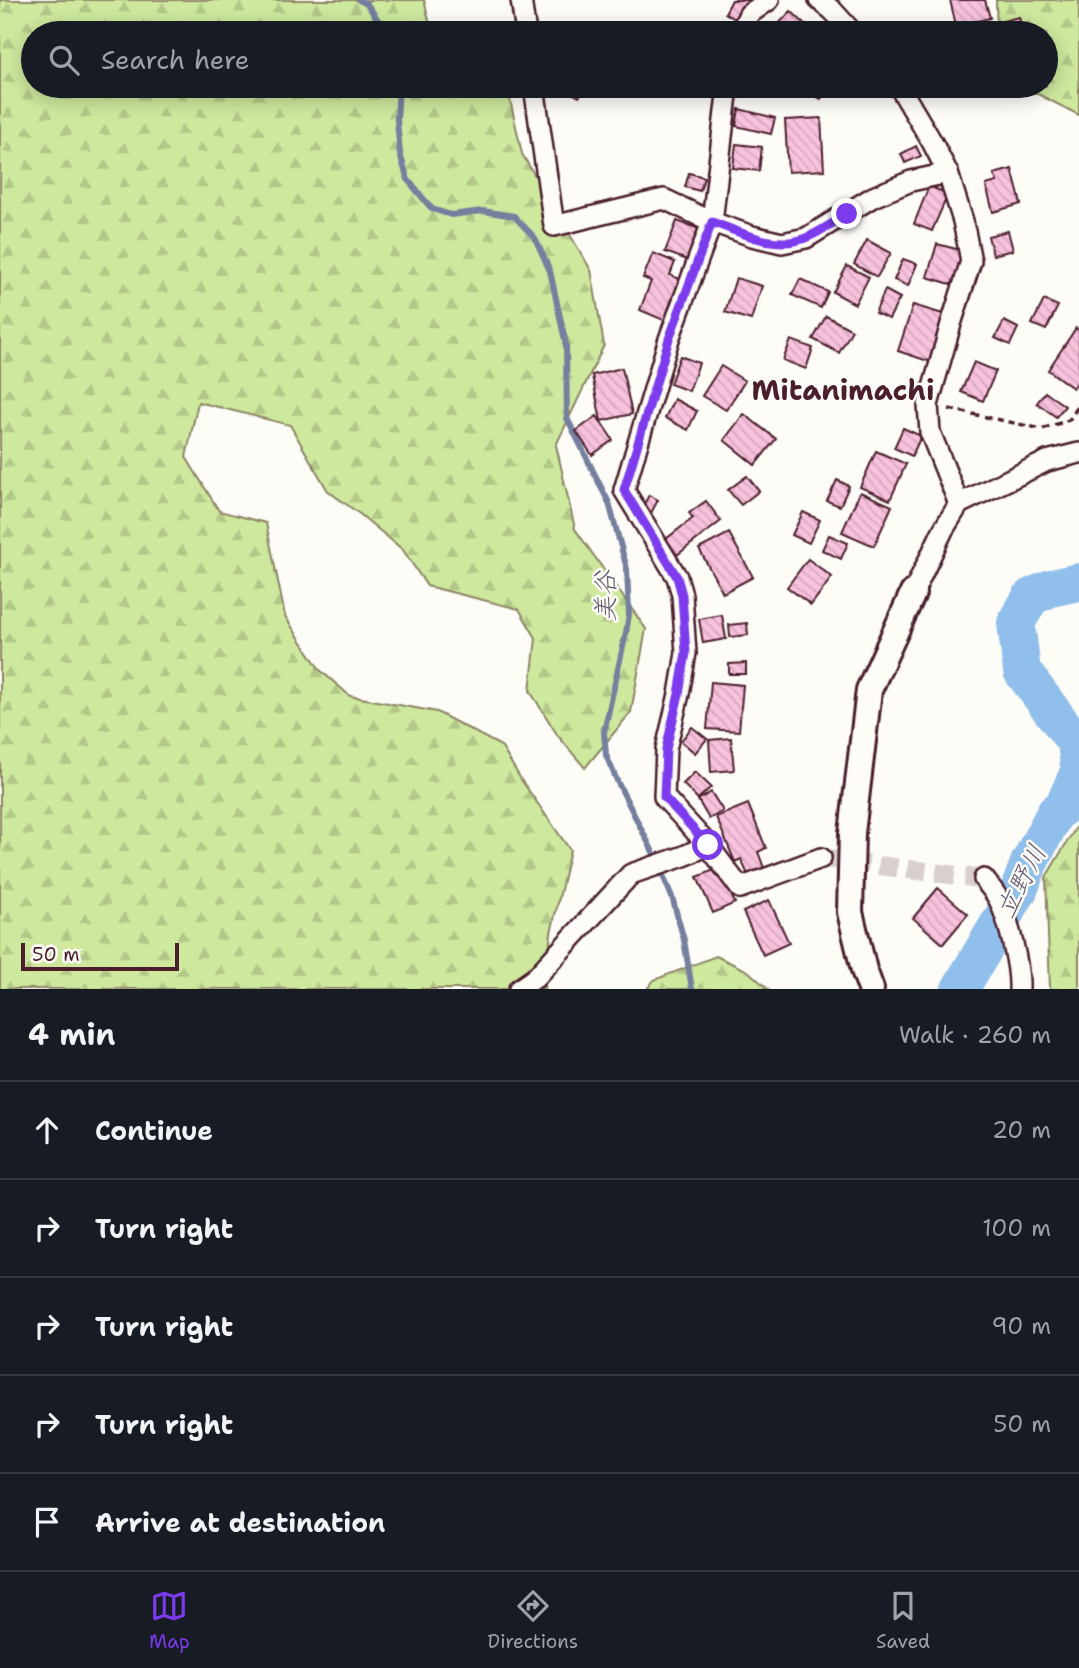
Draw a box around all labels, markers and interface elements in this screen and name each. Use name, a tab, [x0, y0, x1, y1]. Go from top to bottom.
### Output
search box	[21, 21, 1058, 98]
icon: search	[45, 41, 83, 79]
text: Search here	[101, 42, 250, 77]
route end	[831, 198, 862, 229]
district label: Mitanimachi	[751, 371, 935, 409]
water label: 美谷	[587, 569, 622, 622]
route start	[692, 829, 723, 860]
water label: 立野川	[987, 838, 1054, 923]
scale bar	[21, 940, 178, 972]
text: 50 m	[32, 942, 80, 967]
text: 4 min	[28, 1014, 115, 1055]
text: Walk · 260 m	[899, 1020, 1051, 1050]
icon: ahead	[28, 1111, 66, 1149]
text: Continue	[95, 1113, 213, 1148]
text: 20 m	[992, 1115, 1051, 1145]
icon: right	[28, 1209, 66, 1247]
text: Turn right	[95, 1211, 233, 1246]
text: 100 m	[982, 1213, 1051, 1243]
icon: right	[28, 1307, 66, 1345]
text: Turn right	[95, 1309, 233, 1344]
text: 90 m	[991, 1311, 1051, 1341]
icon: right	[28, 1405, 66, 1443]
text: Turn right	[95, 1407, 233, 1442]
text: 50 m	[993, 1409, 1051, 1439]
icon: arrive	[28, 1503, 66, 1541]
text: Arrive at destination	[95, 1505, 385, 1540]
tab: Map	[149, 1587, 190, 1654]
tab: Directions	[488, 1587, 578, 1654]
tab: Saved	[876, 1587, 930, 1654]

